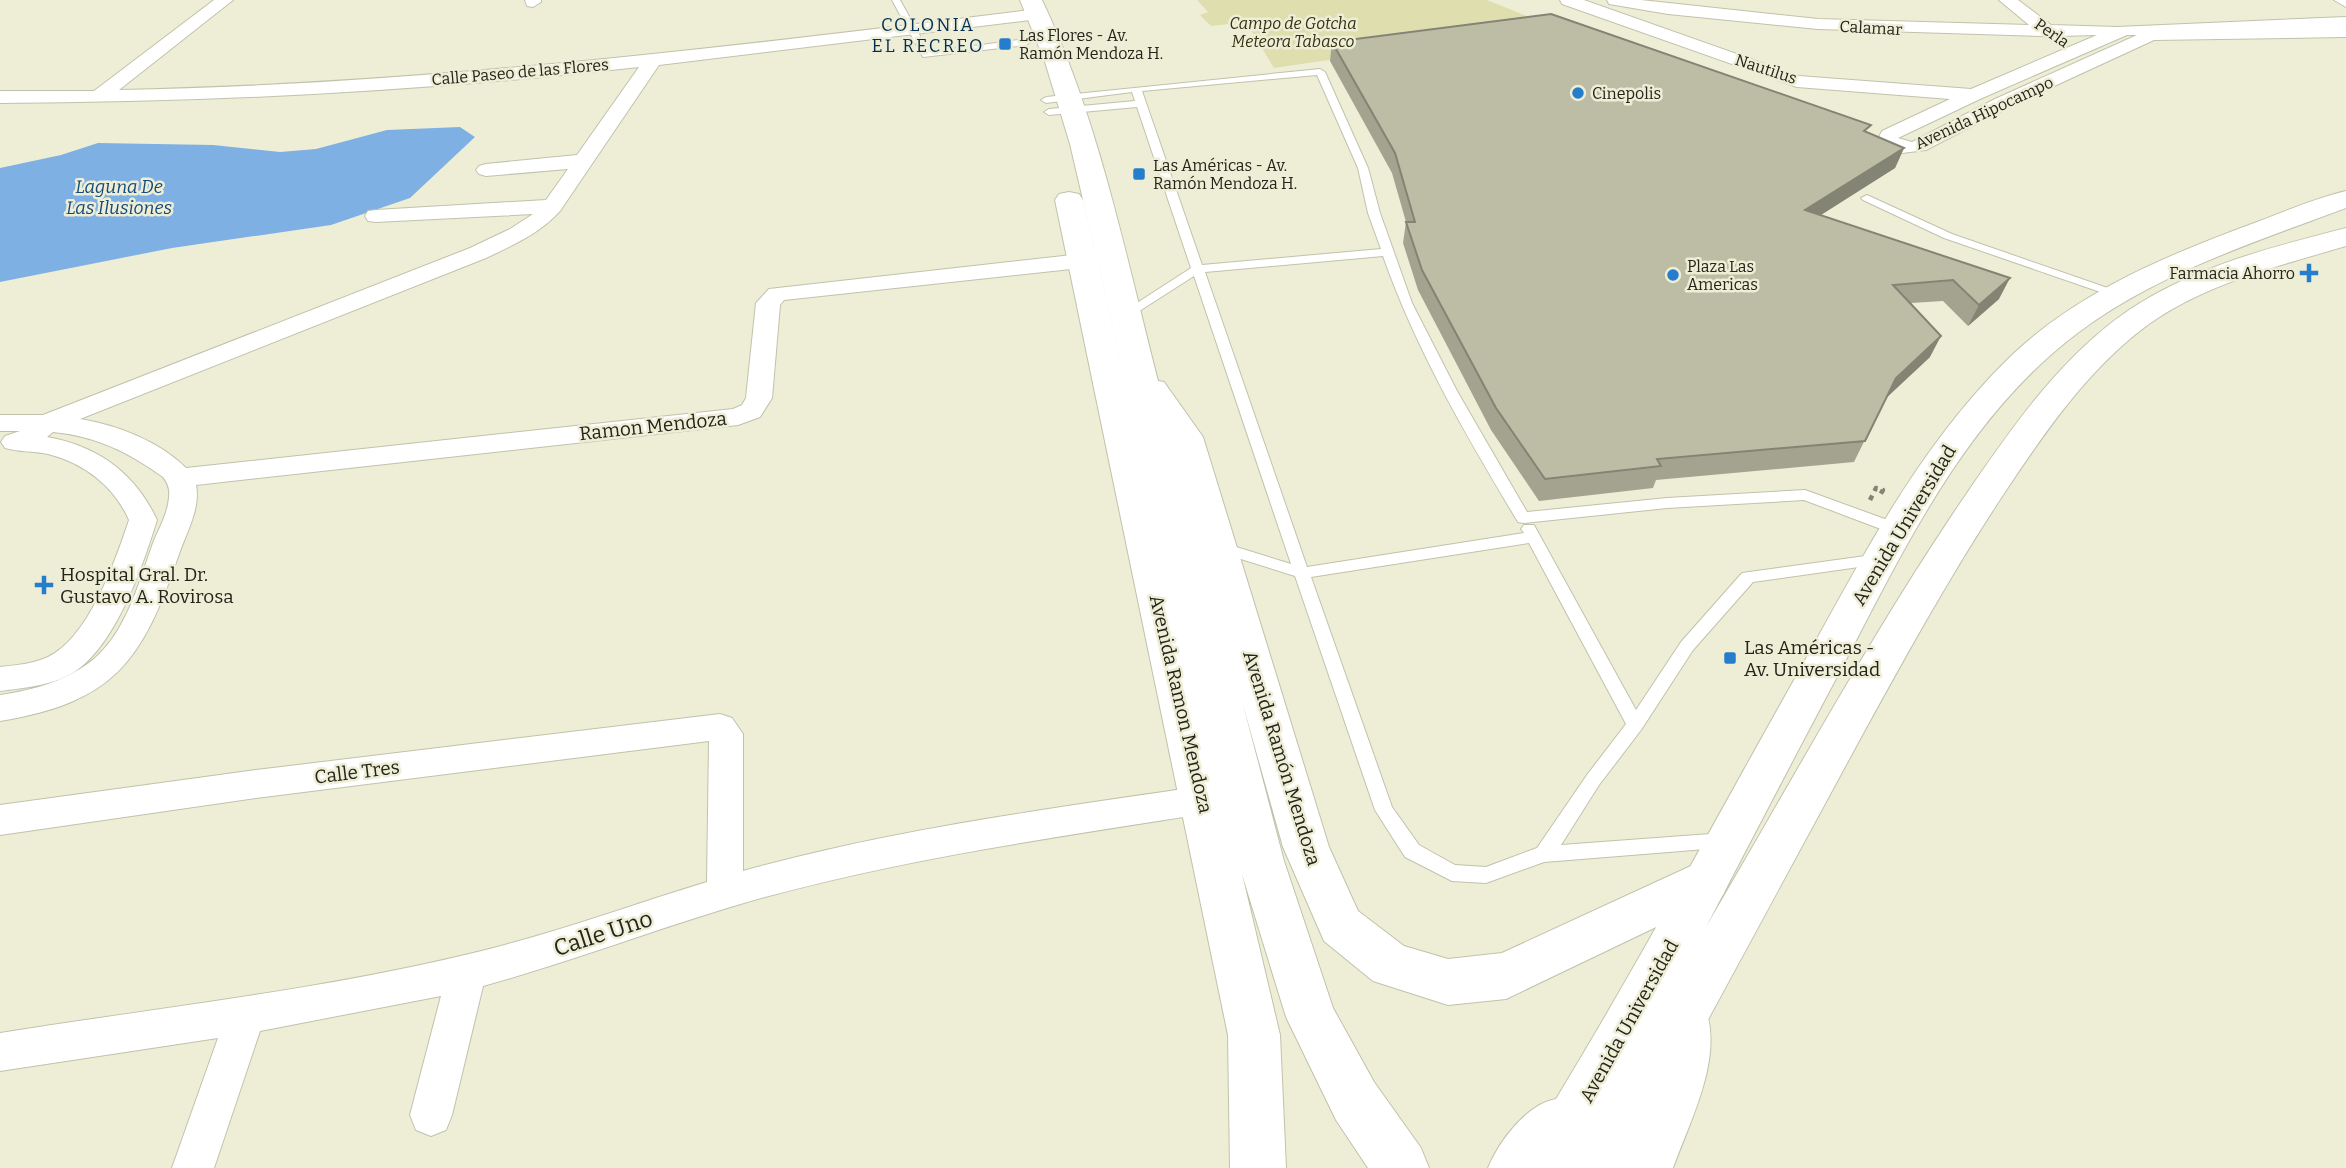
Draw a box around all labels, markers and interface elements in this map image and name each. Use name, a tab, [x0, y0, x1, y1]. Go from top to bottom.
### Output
district label: COLONIA EL RECREO	[872, 14, 984, 57]
park label: Campo de Gotcha Meteora Tabasco	[1229, 14, 1357, 51]
street label: Perla	[2031, 14, 2073, 52]
street label: Calamar	[1839, 17, 1903, 39]
place label: Las Flores - Av. Ramón Mendoza H.	[1019, 26, 1163, 63]
marker: Las Flores - Av. Ramón Mendoza H.	[997, 36, 1013, 52]
street label: Nautilus	[1733, 50, 1799, 88]
street label: Calle Paseo de las Flores	[431, 55, 609, 89]
street label: Avenida Hipocampo	[1912, 73, 2056, 153]
place label: Cinepolis	[1592, 84, 1661, 103]
marker: Cinepolis	[1570, 85, 1586, 101]
place label: Las Américas - Av. Ramón Mendoza H.	[1153, 156, 1297, 193]
marker: Las Américas - Av. Ramón Mendoza H.	[1131, 166, 1147, 182]
water label: Laguna De Las Ilusiones	[66, 176, 173, 219]
place label: Plaza Las Americas	[1687, 257, 1758, 294]
place label: Farmacia Ahorro	[2169, 264, 2295, 283]
marker: Farmacia Ahorro	[2301, 265, 2317, 281]
marker: Plaza Las Americas	[1665, 267, 1681, 283]
street label: Ramon Mendoza	[578, 407, 729, 445]
street label: Avenida Universidad	[1847, 441, 1961, 609]
place label: Hospital Gral. Dr. Gustavo A. Rovirosa	[60, 563, 234, 608]
marker: Hospital Gral. Dr. Gustavo A. Rovirosa	[34, 575, 54, 595]
street label: Avenida Ramon Mendoza	[1145, 592, 1218, 816]
place label: Las Américas - Av. Universidad	[1744, 636, 1880, 681]
street label: Avenida Ramón Mendoza	[1238, 648, 1326, 869]
marker: Las Américas - Av. Universidad	[1722, 650, 1738, 666]
street label: Calle Tres	[313, 755, 401, 789]
street label: Calle Uno	[550, 904, 656, 962]
street label: Avenida Universidad	[1575, 936, 1683, 1106]

